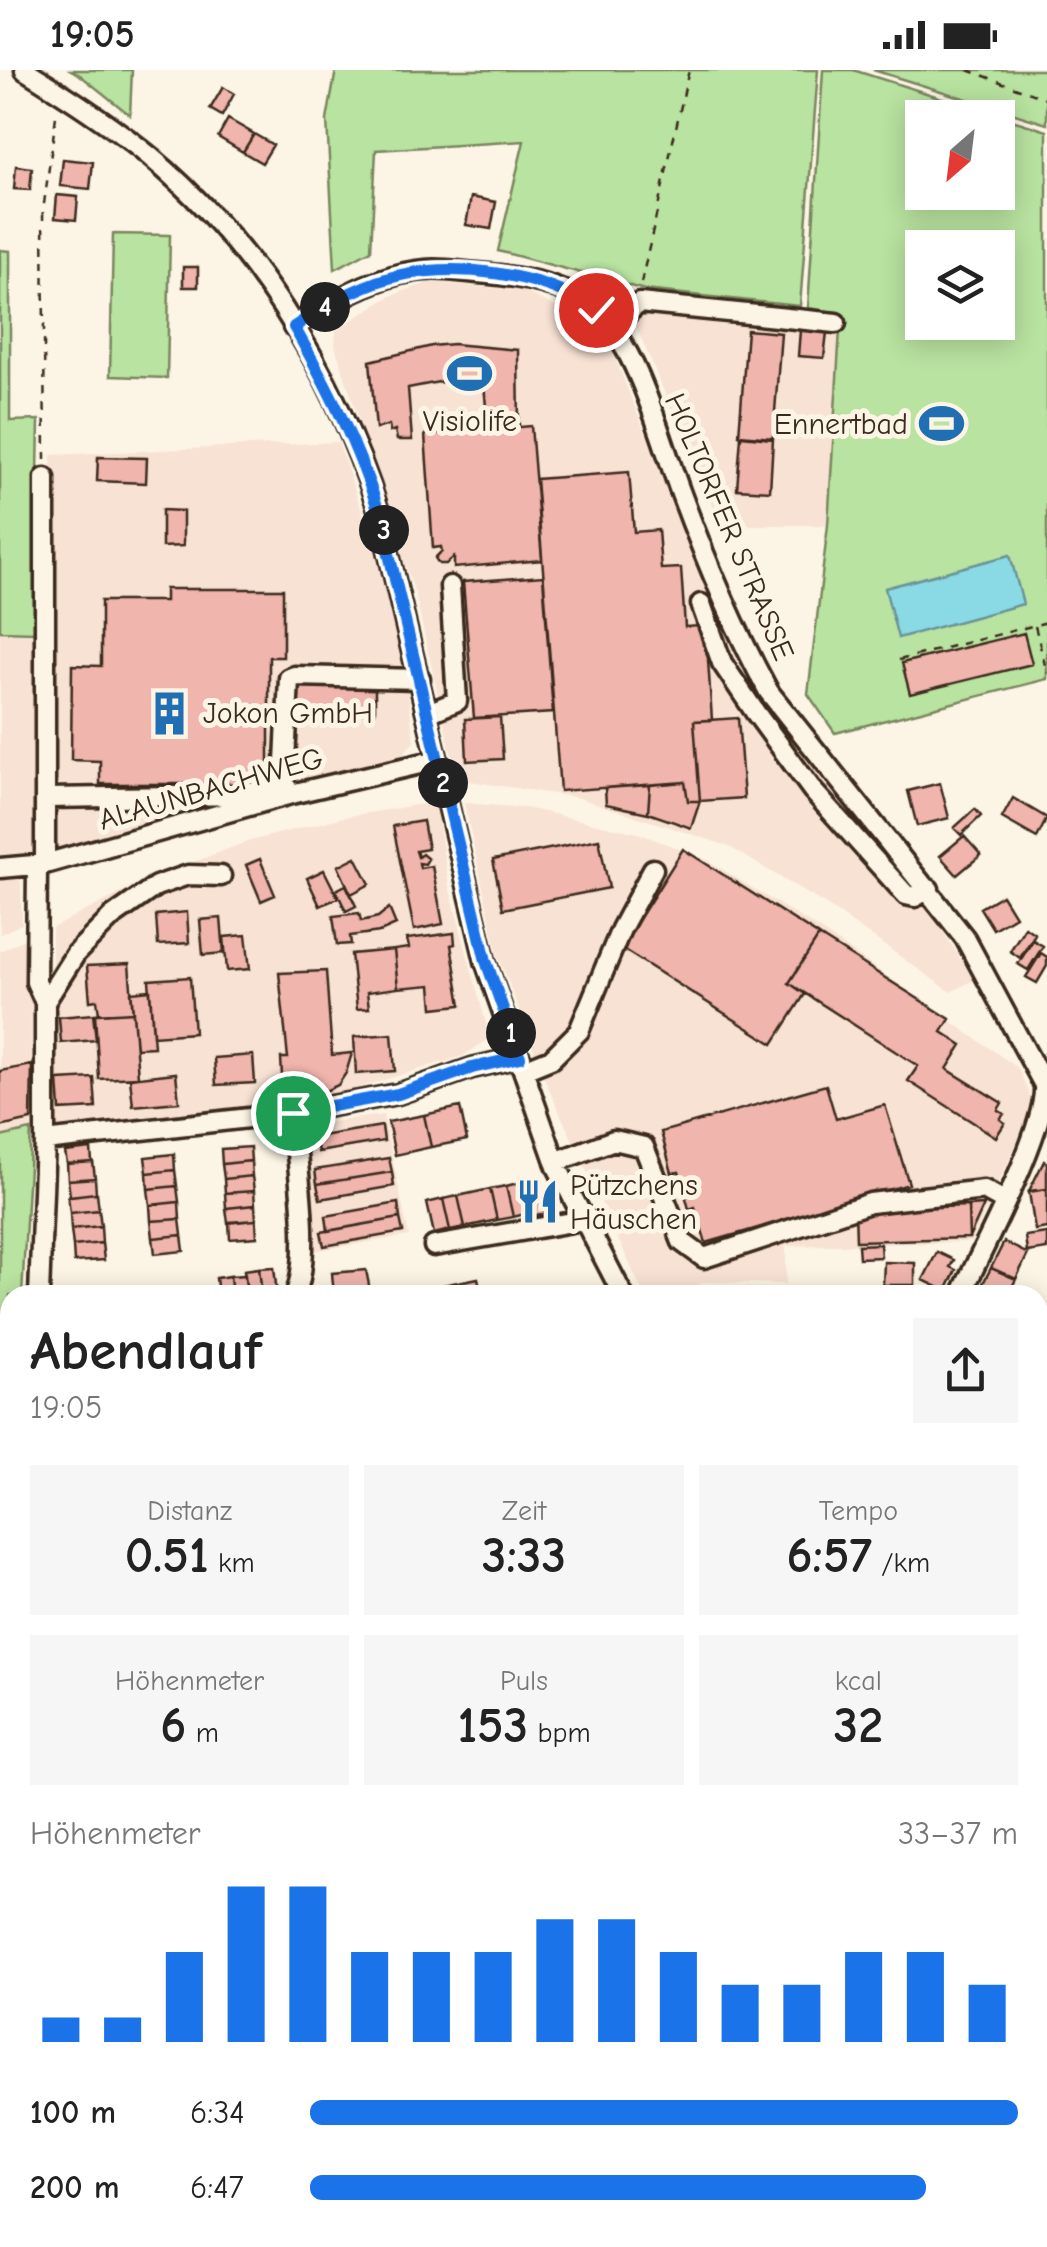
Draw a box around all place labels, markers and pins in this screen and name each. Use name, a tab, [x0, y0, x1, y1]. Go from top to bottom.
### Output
pin	[554, 268, 639, 353]
pin: 4	[300, 282, 350, 332]
sports icon: Visiolife	[446, 350, 494, 398]
sports icon: Ennertbad	[917, 400, 965, 448]
place label: Visiolife	[423, 404, 517, 439]
place label: Ennertbad	[774, 407, 908, 442]
pin: 3	[359, 505, 409, 555]
building icon: Jokon GmbH	[146, 689, 194, 737]
place label: Jokon GmbH	[203, 696, 373, 731]
pin: 2	[418, 758, 468, 808]
pin: 1	[486, 1008, 536, 1058]
pin	[251, 1071, 336, 1156]
place label: Pützchens Häuschen	[570, 1168, 698, 1237]
restaurant icon: Pützchens Häuschen	[513, 1178, 561, 1226]

